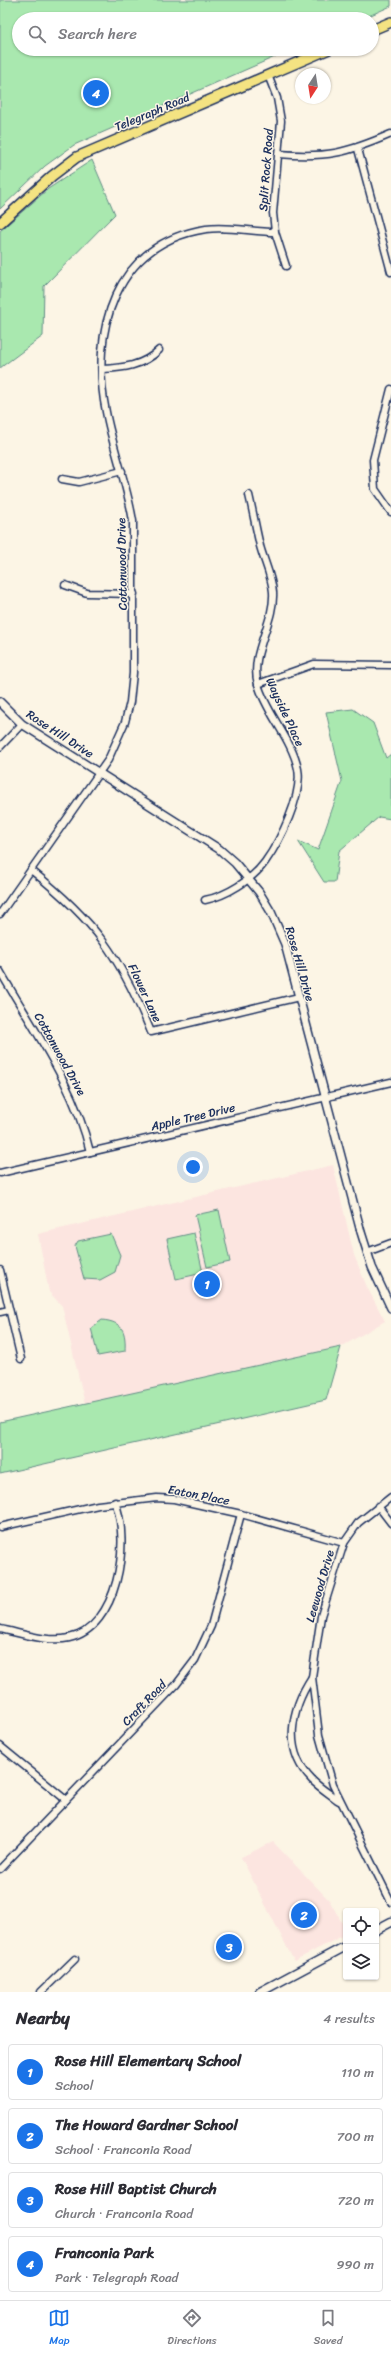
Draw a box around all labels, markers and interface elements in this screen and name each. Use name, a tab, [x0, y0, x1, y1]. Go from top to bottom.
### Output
search box	[12, 12, 379, 56]
text: Search here	[58, 21, 137, 47]
icon: search	[26, 23, 48, 45]
north arrow	[295, 68, 331, 104]
pin: 4	[83, 78, 109, 108]
street label: Telegraph Road	[111, 86, 194, 138]
street label: Split Rock Road	[252, 127, 280, 212]
street label: Cottonwood Drive	[110, 517, 134, 610]
street label: Wayside Place	[259, 674, 311, 750]
street label: Rose Hill Drive	[22, 704, 98, 764]
street label: Rose Hill Drive	[279, 924, 321, 1004]
street label: Flower Lane	[122, 960, 168, 1026]
street label: Cottonwood Drive	[28, 1008, 92, 1100]
street label: Apple Tree Drive	[148, 1097, 237, 1138]
your location	[183, 1157, 203, 1177]
pin: 1	[194, 1269, 220, 1299]
street label: Eaton Place	[166, 1478, 232, 1512]
street label: Leewood Drive	[299, 1547, 341, 1625]
street label: Craft Road	[116, 1674, 173, 1731]
pin: 2	[291, 1900, 317, 1930]
map controls	[343, 1908, 379, 1980]
button: locate	[343, 1908, 379, 1944]
pin: 3	[216, 1932, 242, 1962]
button: layers	[343, 1944, 379, 1980]
text: Nearby	[16, 2003, 70, 2033]
text: 4 results	[323, 2007, 375, 2030]
text: Rose Hill Elementary School	[55, 2048, 241, 2074]
text: 1	[27, 2061, 33, 2084]
text: 110 m	[341, 2061, 374, 2084]
text: School	[55, 2074, 93, 2097]
text: The Howard Gardner School	[55, 2112, 238, 2138]
text: 2	[26, 2125, 34, 2148]
text: 700 m	[337, 2125, 374, 2148]
text: School · Franconia Road	[55, 2138, 191, 2161]
text: Rose Hill Baptist Church	[55, 2176, 217, 2202]
text: 3	[26, 2189, 34, 2212]
text: 720 m	[337, 2189, 374, 2212]
text: Church · Franconia Road	[55, 2202, 193, 2225]
text: Franconia Park	[55, 2240, 154, 2266]
text: 4	[26, 2253, 34, 2276]
text: 990 m	[336, 2253, 374, 2276]
text: Park · Telegraph Road	[55, 2266, 178, 2289]
tab: Map	[48, 2307, 70, 2350]
tab: Directions	[167, 2307, 217, 2350]
tab: Saved	[314, 2307, 343, 2350]

